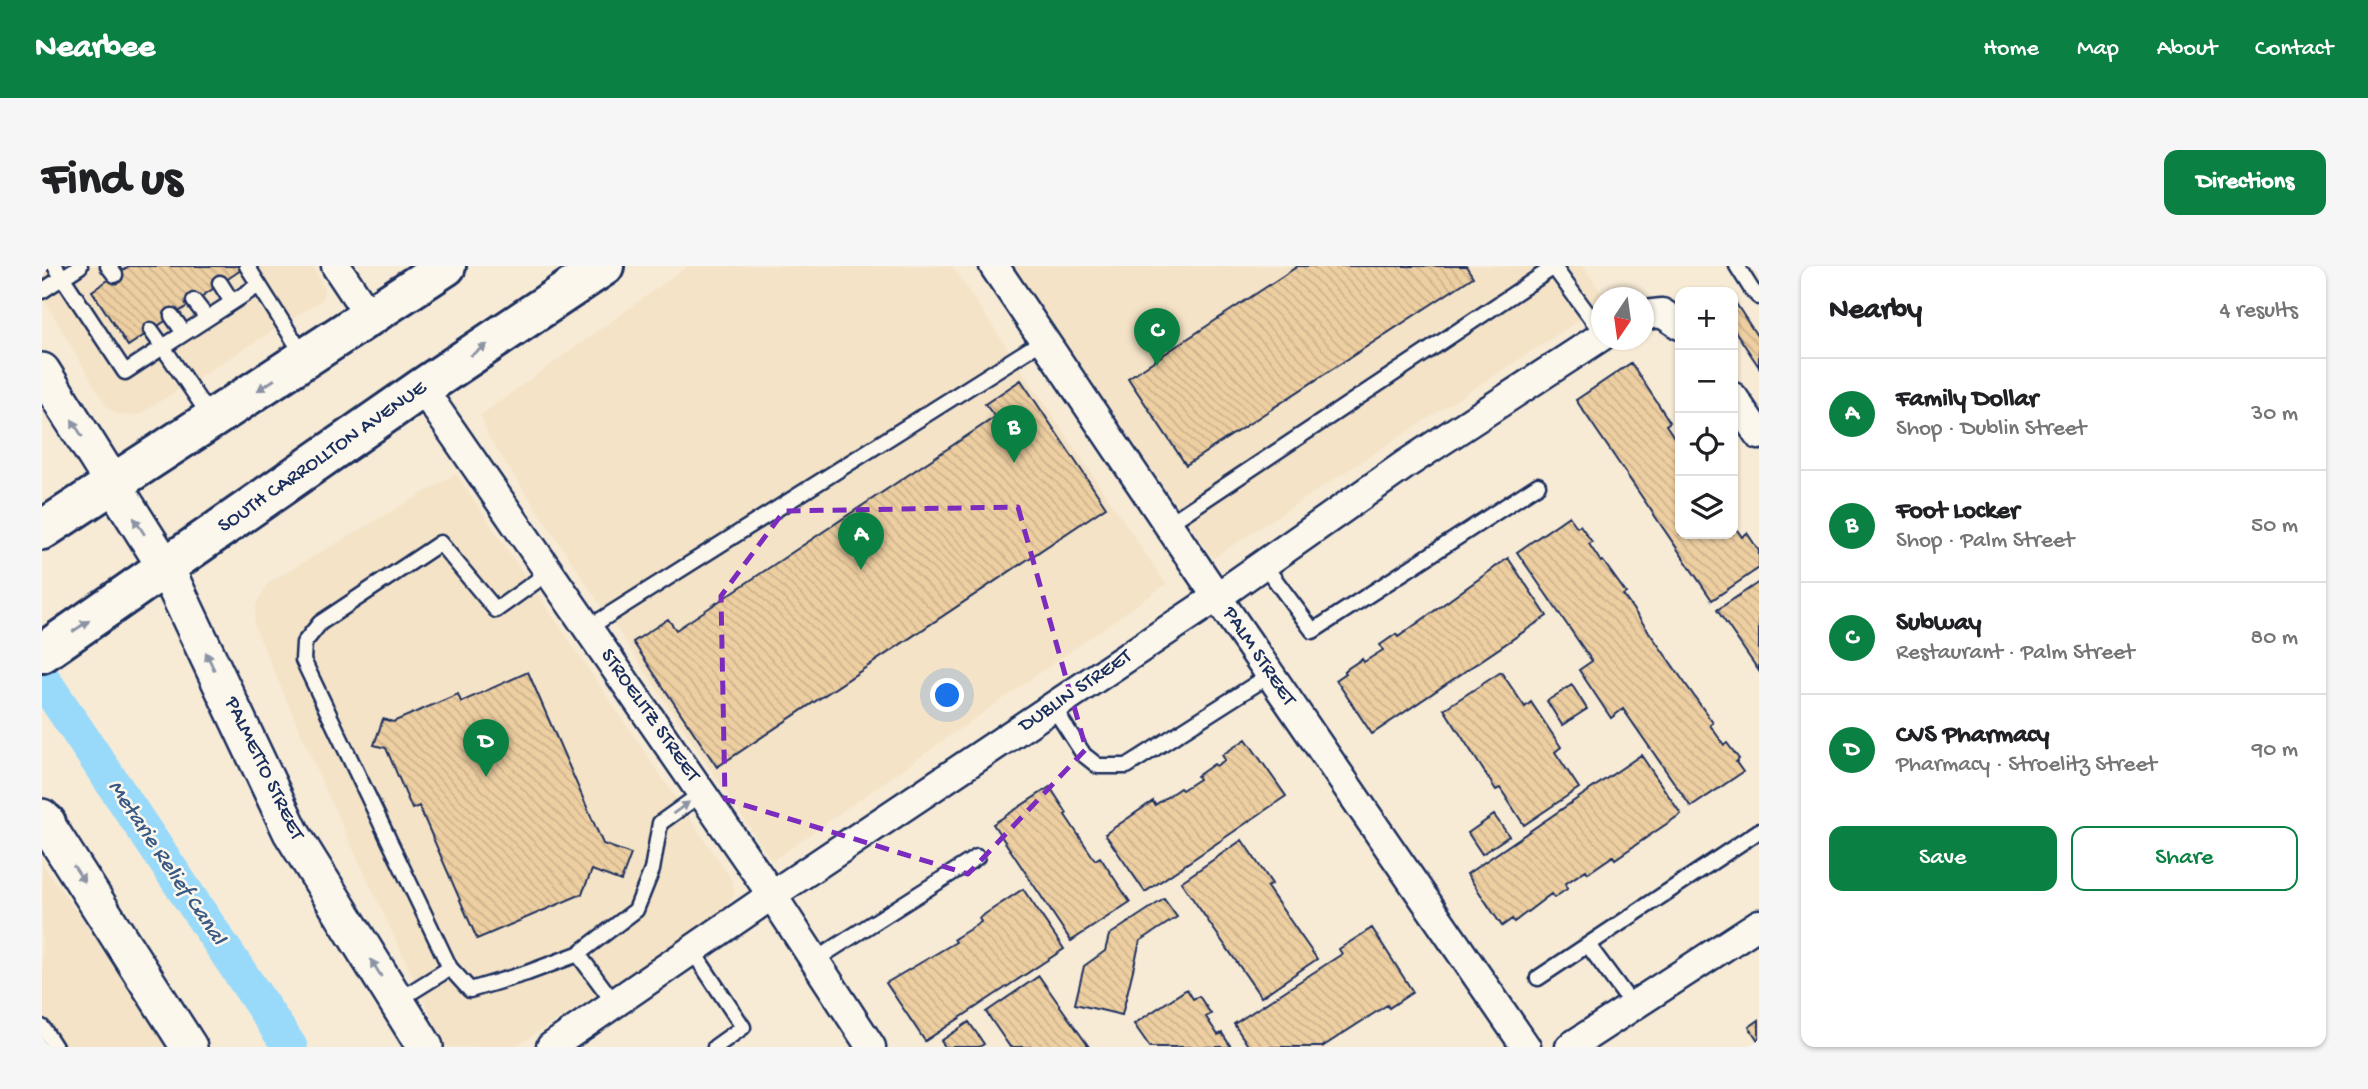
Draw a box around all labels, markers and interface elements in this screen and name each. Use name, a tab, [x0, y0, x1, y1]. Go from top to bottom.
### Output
text: Nearbee	[35, 30, 155, 68]
text: Home	[1983, 35, 2039, 64]
text: Map	[2077, 35, 2119, 64]
text: About	[2157, 35, 2217, 64]
text: Contact	[2255, 35, 2333, 64]
button: Directions	[2164, 150, 2326, 215]
text: Find us	[42, 153, 182, 211]
north arrow	[1591, 287, 1654, 350]
map controls	[1675, 287, 1738, 539]
button: +	[1675, 287, 1738, 350]
text: Nearby	[1829, 294, 1922, 329]
text: 4 results	[2219, 298, 2298, 325]
pin: C	[1134, 308, 1180, 366]
one-way arrow	[469, 344, 489, 357]
button: −	[1675, 350, 1738, 413]
street label: SOUTH CARROLLTON AVENUE	[214, 376, 433, 540]
one-way arrow	[256, 378, 276, 391]
text: Family Dollar	[1896, 385, 2038, 416]
text: A	[1845, 401, 1859, 428]
text: 30 m	[2251, 401, 2298, 428]
pin: B	[991, 405, 1037, 463]
button: locate	[1675, 413, 1738, 476]
text: Shop · Dublin Street	[1896, 416, 2086, 443]
one-way arrow	[71, 418, 83, 437]
button: layers	[1675, 476, 1738, 539]
text: Foot Locker	[1896, 497, 2019, 528]
pin: A	[838, 512, 884, 570]
text: B	[1846, 513, 1858, 540]
text: 50 m	[2251, 513, 2298, 540]
one-way arrow	[133, 517, 146, 536]
text: Shop · Palm Street	[1896, 528, 2074, 555]
street label: PALM STREET	[1215, 602, 1301, 712]
text: Subway	[1896, 609, 1981, 640]
one-way arrow	[72, 619, 90, 633]
text: C	[1846, 625, 1858, 652]
text: 80 m	[2251, 625, 2298, 652]
text: Restaurant · Palm Street	[1896, 640, 2134, 667]
street label: DUBLIN STREET	[1013, 644, 1138, 740]
street label: STROELITZ STREET	[594, 645, 705, 788]
one-way arrow	[204, 651, 216, 671]
your location	[930, 678, 964, 712]
street label: PALMETTO STREET	[217, 692, 309, 845]
pin: D	[463, 719, 509, 777]
text: CVS Pharmacy	[1896, 721, 2049, 752]
text: D	[1845, 737, 1860, 764]
text: 90 m	[2252, 737, 2298, 764]
text: Pharmacy · Stroelitz Street	[1896, 752, 2157, 779]
water label: Metarie Relief Canal	[101, 776, 232, 952]
one-way arrow	[672, 802, 690, 816]
button: Save	[1829, 826, 2057, 891]
button: Share	[2071, 826, 2298, 891]
one-way arrow	[72, 865, 85, 884]
one-way arrow	[370, 959, 383, 978]

